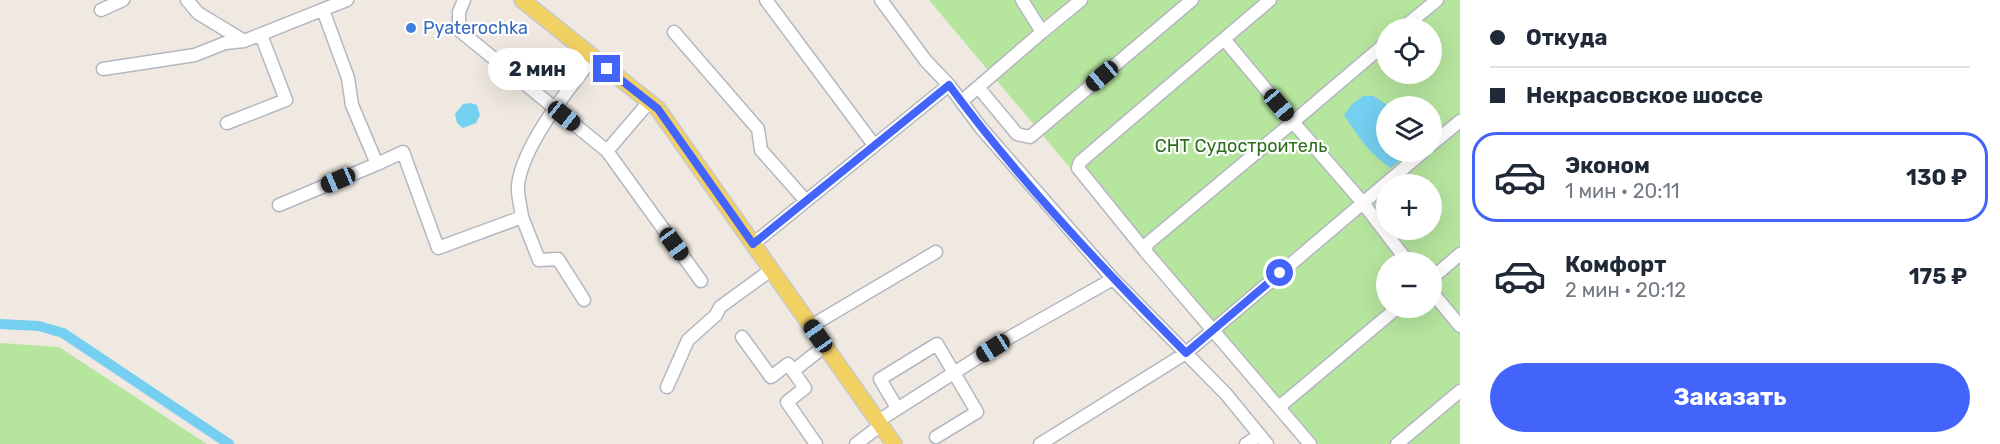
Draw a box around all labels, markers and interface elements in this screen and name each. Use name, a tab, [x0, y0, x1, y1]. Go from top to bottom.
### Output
place label: Pyaterochka	[423, 17, 528, 39]
map controls	[1376, 18, 1442, 318]
button: locate	[1376, 18, 1442, 84]
marker: Pyaterochka	[404, 21, 418, 35]
text: Откуда	[1526, 24, 1608, 51]
callout: 2 мин	[487, 48, 586, 90]
route end	[593, 55, 620, 82]
text: 2 мин	[509, 57, 566, 81]
car	[1082, 58, 1122, 94]
text: Некрасовское шоссе	[1526, 82, 1763, 109]
car	[1261, 85, 1297, 125]
button: layers	[1376, 96, 1442, 162]
car	[544, 98, 584, 134]
park label: СНТ Судостроитель	[1155, 135, 1327, 157]
icon: car	[1493, 150, 1547, 204]
text: Эконом	[1565, 152, 1650, 179]
text: 130 ₽	[1906, 164, 1967, 191]
car	[318, 165, 358, 195]
button: +	[1376, 174, 1442, 240]
text: 1 мин · 20:11	[1565, 179, 1680, 203]
car	[656, 224, 692, 264]
icon: car	[1493, 249, 1547, 303]
text: Комфорт	[1565, 251, 1666, 278]
button: −	[1376, 252, 1442, 318]
route start	[1266, 259, 1293, 286]
text: 175 ₽	[1909, 263, 1967, 290]
text: 2 мин · 20:12	[1565, 278, 1686, 302]
car	[800, 316, 836, 356]
car	[973, 331, 1013, 365]
button: Заказать	[1490, 363, 1970, 432]

